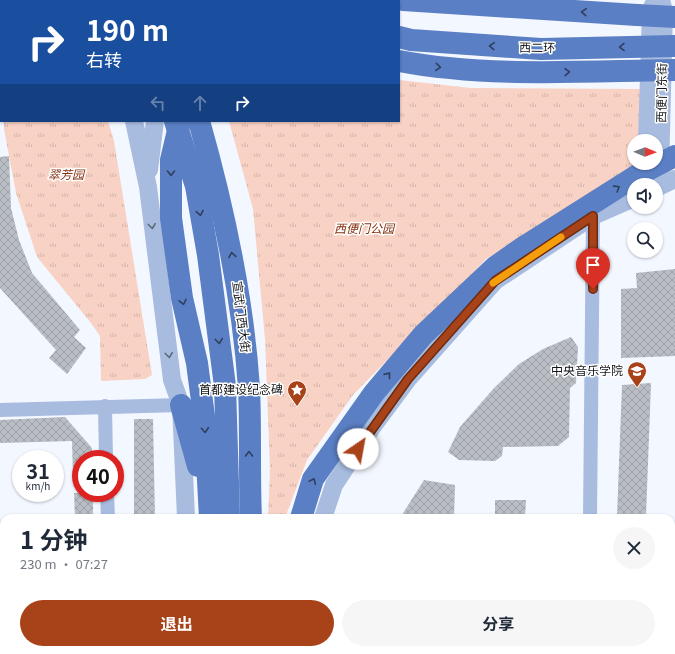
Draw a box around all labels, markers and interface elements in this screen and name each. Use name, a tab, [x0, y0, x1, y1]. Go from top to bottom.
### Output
one-way arrow	[581, 7, 587, 16]
text: 190 m	[86, 9, 169, 49]
icon: right	[20, 16, 72, 68]
street label: 西二环	[519, 38, 555, 55]
one-way arrow	[489, 42, 495, 51]
one-way arrow	[619, 43, 625, 51]
text: 右转	[86, 46, 122, 72]
one-way arrow	[435, 62, 441, 71]
street label: 西便门东街	[651, 63, 670, 123]
one-way arrow	[564, 68, 570, 76]
icon: left	[147, 92, 169, 114]
icon: ahead	[189, 92, 211, 114]
icon: right	[231, 92, 253, 114]
north arrow	[627, 134, 663, 170]
map controls	[627, 134, 663, 258]
park label: 翠芳园	[48, 165, 86, 182]
one-way arrow	[167, 170, 175, 176]
button: sound	[627, 178, 663, 214]
one-way arrow	[613, 185, 620, 192]
one-way arrow	[196, 209, 204, 216]
park label: 西便门公园	[334, 219, 396, 236]
button: search	[627, 222, 663, 258]
one-way arrow	[148, 223, 157, 229]
pin	[576, 248, 610, 289]
one-way arrow	[229, 252, 237, 258]
icon: arrive	[582, 254, 604, 276]
street label: 宣武门西大街	[230, 280, 255, 354]
one-way arrow	[178, 299, 187, 305]
one-way arrow	[214, 338, 223, 344]
one-way arrow	[164, 352, 173, 358]
school or university icon: 中央音乐学院	[626, 360, 648, 388]
place label: 中央音乐学院	[551, 361, 623, 378]
one-way arrow	[384, 373, 391, 380]
place icon: 首都建设纪念碑	[286, 379, 308, 407]
place label: 首都建设纪念碑	[199, 380, 283, 397]
one-way arrow	[201, 427, 210, 433]
position arrow	[337, 428, 379, 470]
speed limit sign: 40	[72, 450, 124, 502]
one-way arrow	[245, 451, 253, 457]
text: 31	[26, 456, 50, 485]
text: km/h	[26, 478, 50, 493]
one-way arrow	[308, 478, 316, 485]
text: 1 分钟	[20, 521, 88, 556]
button: close	[613, 527, 655, 569]
text: 230 m · 07:27	[20, 554, 108, 573]
button: 退出	[20, 600, 334, 646]
button: 分享	[342, 600, 655, 646]

